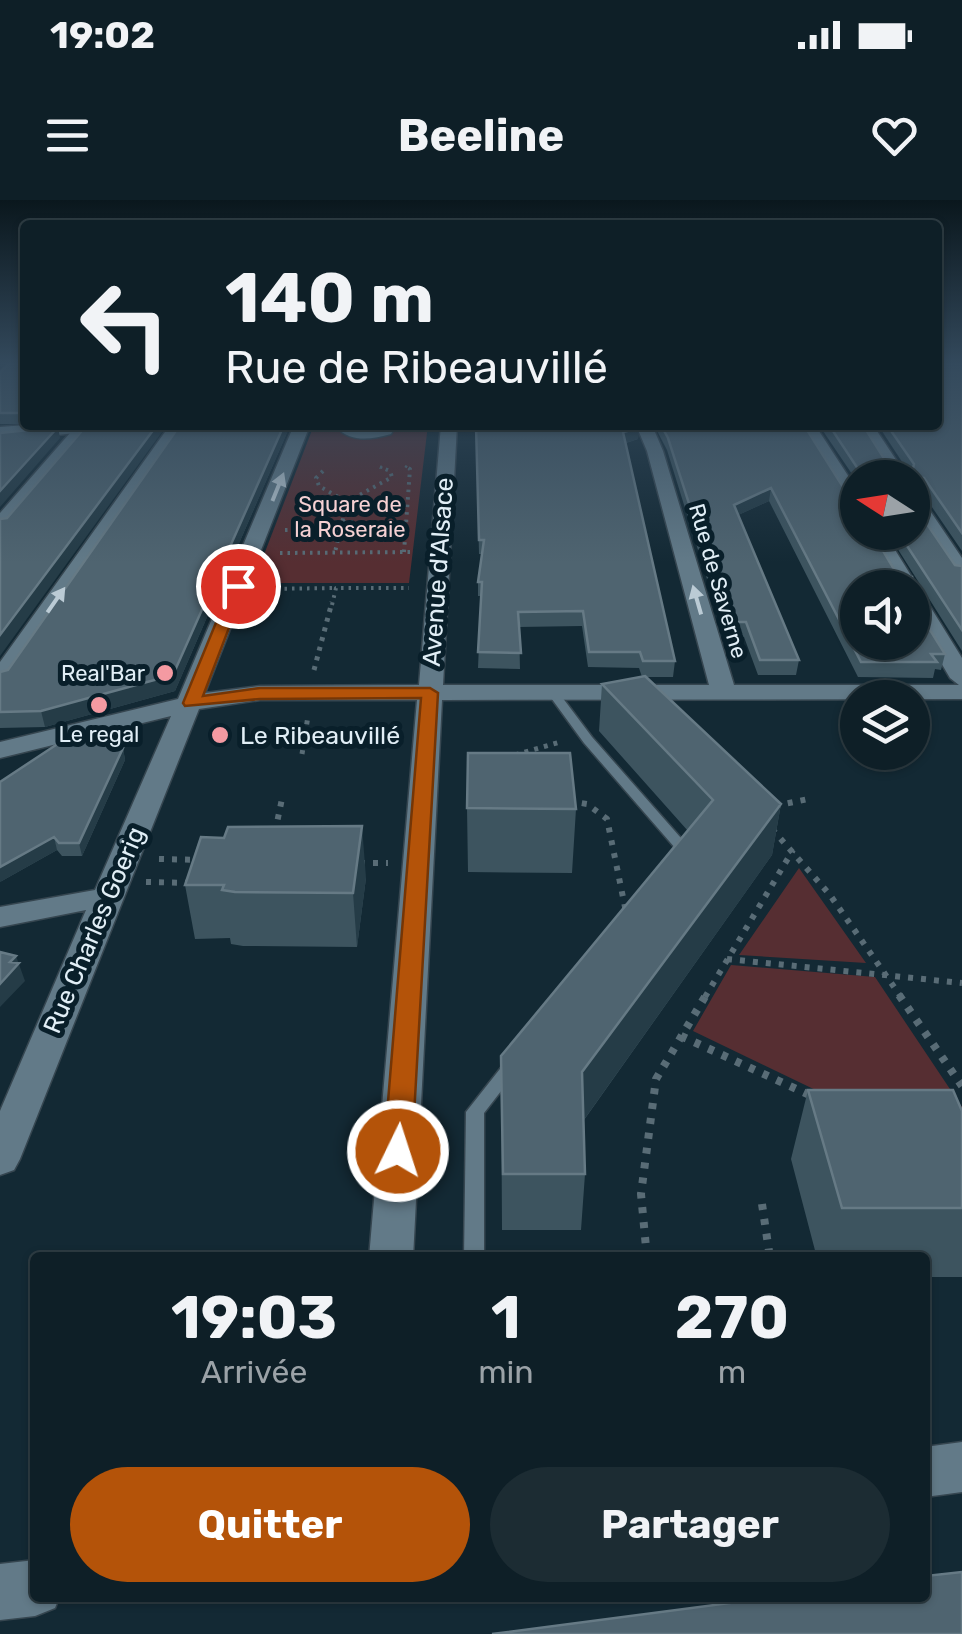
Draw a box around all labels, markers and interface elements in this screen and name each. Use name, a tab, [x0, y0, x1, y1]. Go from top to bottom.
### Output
text: 19:02	[50, 12, 155, 58]
icon: menu	[40, 108, 95, 163]
icon: heart	[867, 108, 922, 163]
text: Beeline	[398, 109, 564, 162]
text: 140 m	[225, 257, 434, 340]
icon: left	[60, 260, 190, 390]
text: Rue de Ribeauvillé	[225, 341, 608, 394]
north arrow	[840, 460, 930, 550]
map controls	[840, 460, 930, 770]
one-way arrow	[270, 472, 286, 502]
street label: Avenue d'Alsace	[417, 476, 459, 668]
park label: Square de la Roseraie	[294, 491, 406, 543]
street label: Rue de Saverne	[683, 500, 753, 662]
pin	[196, 544, 281, 629]
icon: arrive	[211, 559, 266, 614]
button: sound	[840, 570, 930, 660]
one-way arrow	[689, 584, 704, 614]
one-way arrow	[46, 586, 66, 613]
place label: Real'Bar	[61, 660, 146, 687]
marker: Real'Bar	[154, 662, 176, 684]
button: layers	[840, 680, 930, 770]
marker: Le regal	[88, 694, 110, 716]
place label: Le regal	[59, 721, 139, 748]
place label: Le Ribeauvillé	[240, 721, 400, 750]
marker: Le Ribeauvillé	[209, 724, 231, 746]
street label: Rue Charles Goerig	[37, 822, 151, 1038]
position arrow	[346, 1099, 450, 1203]
text: 19:03	[171, 1282, 337, 1353]
text: 1	[491, 1282, 521, 1353]
text: 270	[675, 1282, 789, 1353]
text: Arrivée	[201, 1353, 307, 1391]
text: min	[478, 1353, 534, 1391]
text: m	[718, 1353, 746, 1391]
button: Quitter	[70, 1467, 470, 1582]
button: Partager	[490, 1467, 890, 1582]

